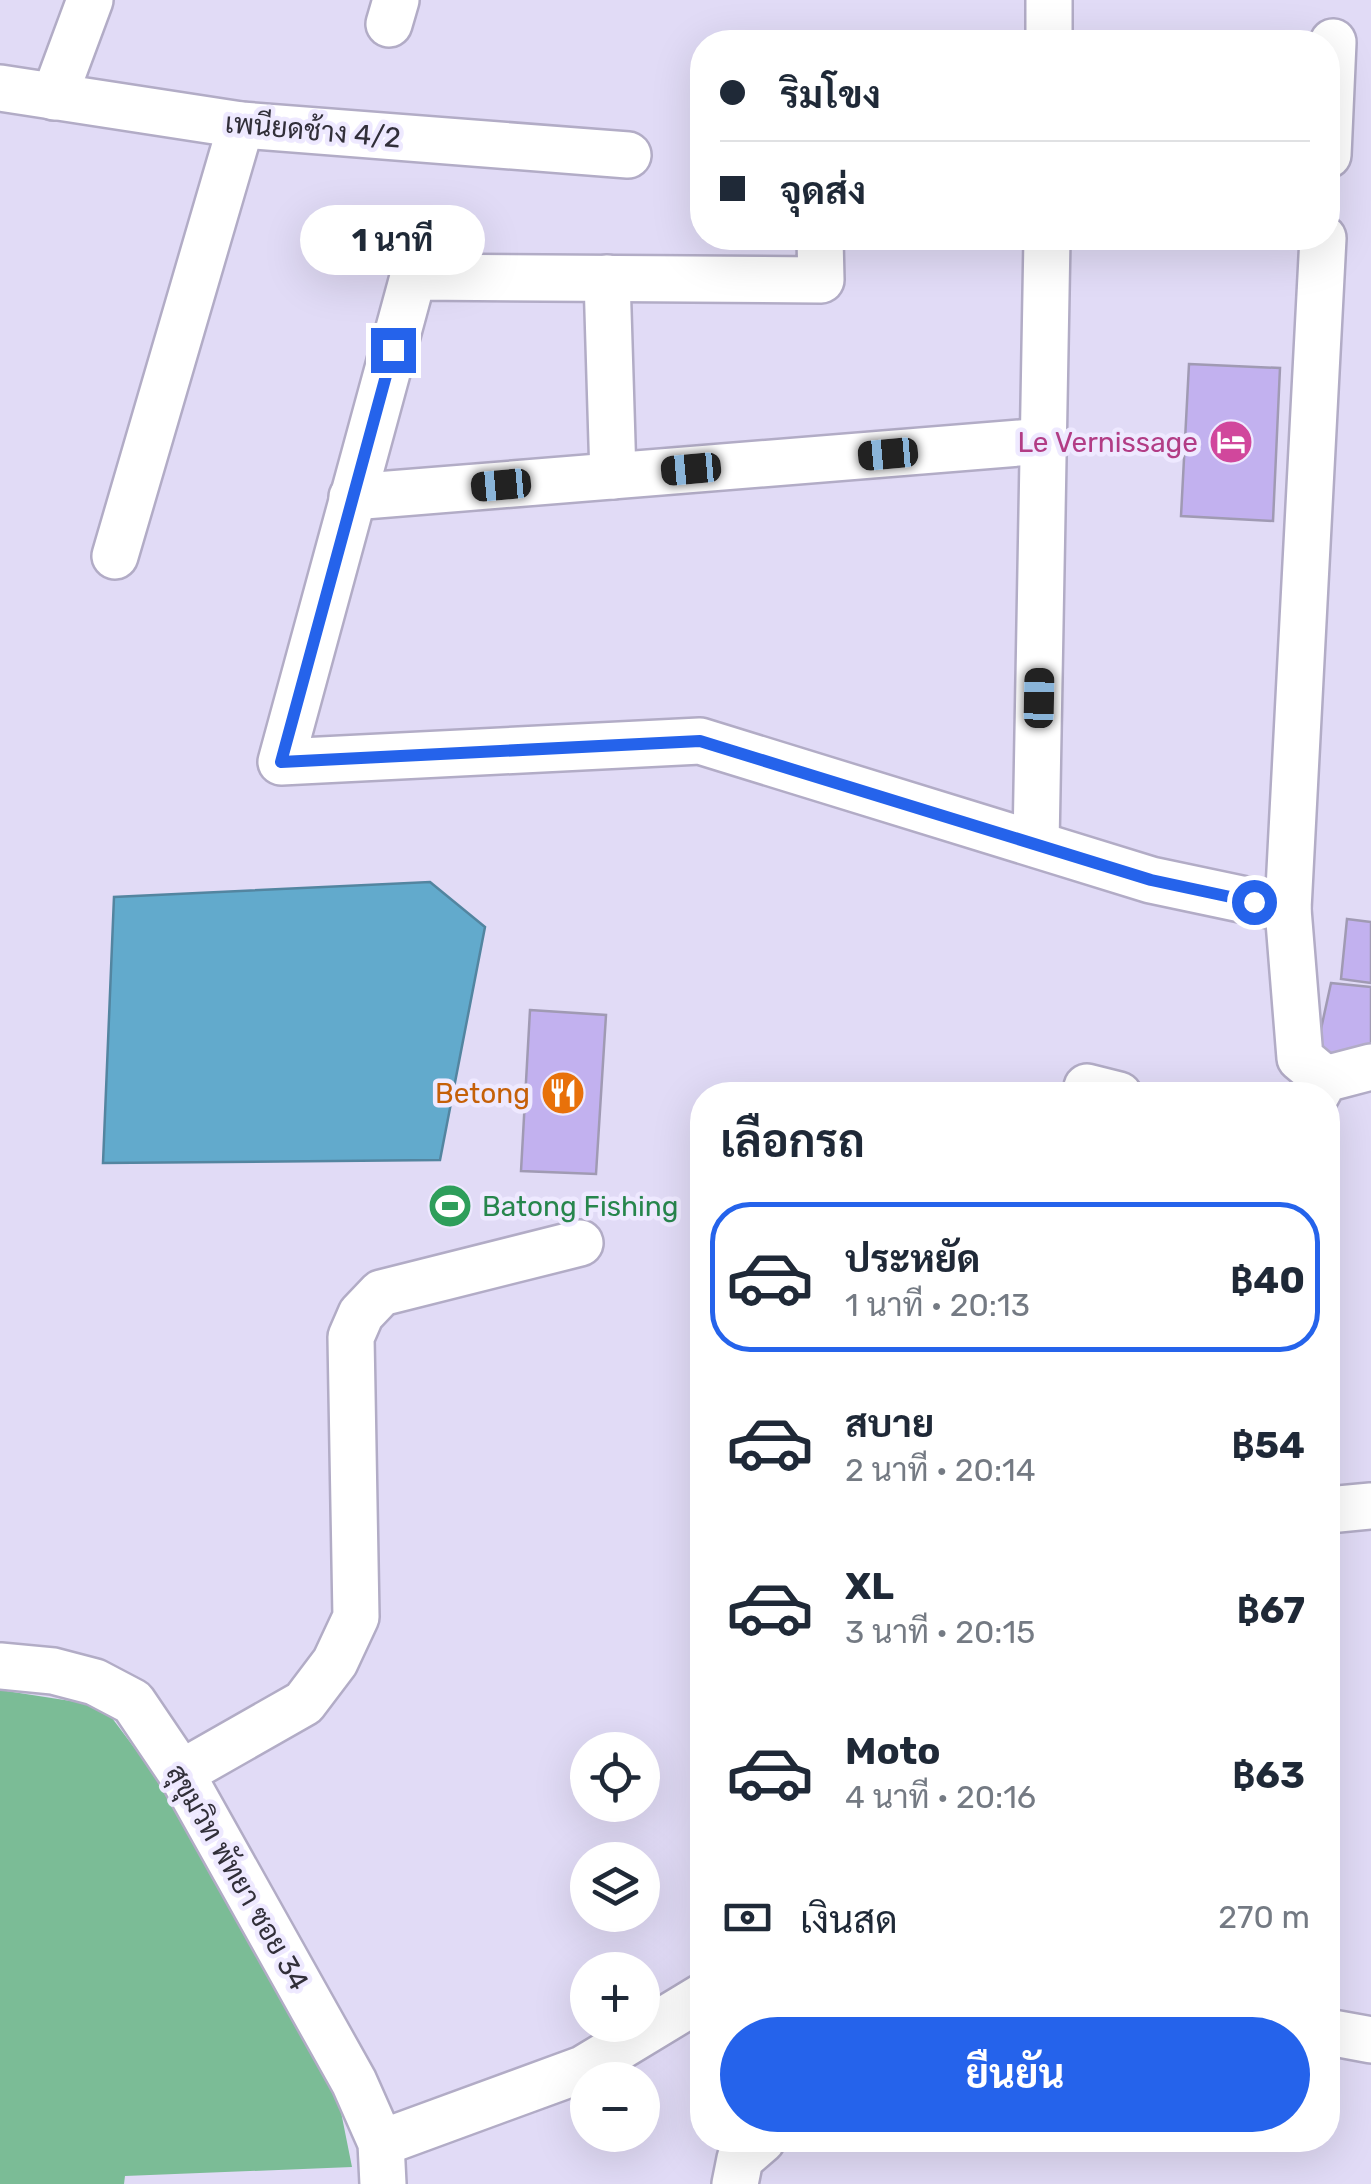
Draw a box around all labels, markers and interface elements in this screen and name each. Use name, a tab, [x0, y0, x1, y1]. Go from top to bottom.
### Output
text: ริมโขง	[780, 72, 881, 118]
street label: เพนียดช้าง 4/2	[224, 104, 402, 155]
text: จุดส่ง	[780, 168, 866, 214]
callout: 1 นาที	[300, 205, 486, 275]
text: 1 นาที	[352, 221, 433, 259]
route end	[371, 328, 416, 373]
hotel icon: Le Vernissage	[1208, 419, 1254, 465]
place label: Le Vernissage	[1017, 426, 1198, 459]
car	[857, 436, 919, 472]
car	[660, 451, 722, 487]
car	[470, 467, 532, 503]
car	[1023, 668, 1055, 728]
route start	[1232, 880, 1277, 925]
restaurant icon: Betong	[540, 1070, 586, 1116]
place label: Betong	[435, 1077, 530, 1110]
text: เลือกรถ	[720, 1115, 865, 1168]
sports icon: Batong Fishing	[427, 1183, 473, 1229]
place label: Batong Fishing	[482, 1190, 679, 1223]
icon: car	[725, 1232, 815, 1322]
text: ประหยัด	[845, 1236, 980, 1282]
text: ฿40	[1230, 1257, 1305, 1303]
text: 1 นาที · 20:13	[845, 1286, 1030, 1324]
icon: car	[725, 1397, 815, 1487]
text: สบาย	[845, 1401, 934, 1447]
text: ฿54	[1232, 1422, 1305, 1468]
text: 2 นาที · 20:14	[845, 1451, 1036, 1489]
icon: car	[725, 1562, 815, 1652]
text: XL	[845, 1563, 894, 1609]
text: ฿67	[1237, 1587, 1305, 1633]
text: 3 นาที · 20:15	[845, 1613, 1035, 1651]
icon: car	[725, 1727, 815, 1817]
text: Moto	[845, 1728, 941, 1774]
map controls	[570, 1732, 660, 2152]
button: locate	[570, 1732, 660, 1822]
text: ฿63	[1232, 1752, 1305, 1798]
street label: สุขุมวิท พัทยา ซอย 34	[157, 1757, 317, 1998]
text: 4 นาที · 20:16	[845, 1778, 1036, 1816]
button: layers	[570, 1842, 660, 1932]
icon: cash	[720, 1890, 775, 1945]
text: เงินสด	[800, 1897, 898, 1943]
text: 270 m	[1218, 1898, 1310, 1936]
button: +	[570, 1952, 660, 2042]
button: ยืนยัน	[720, 2017, 1310, 2132]
button: −	[570, 2062, 660, 2152]

